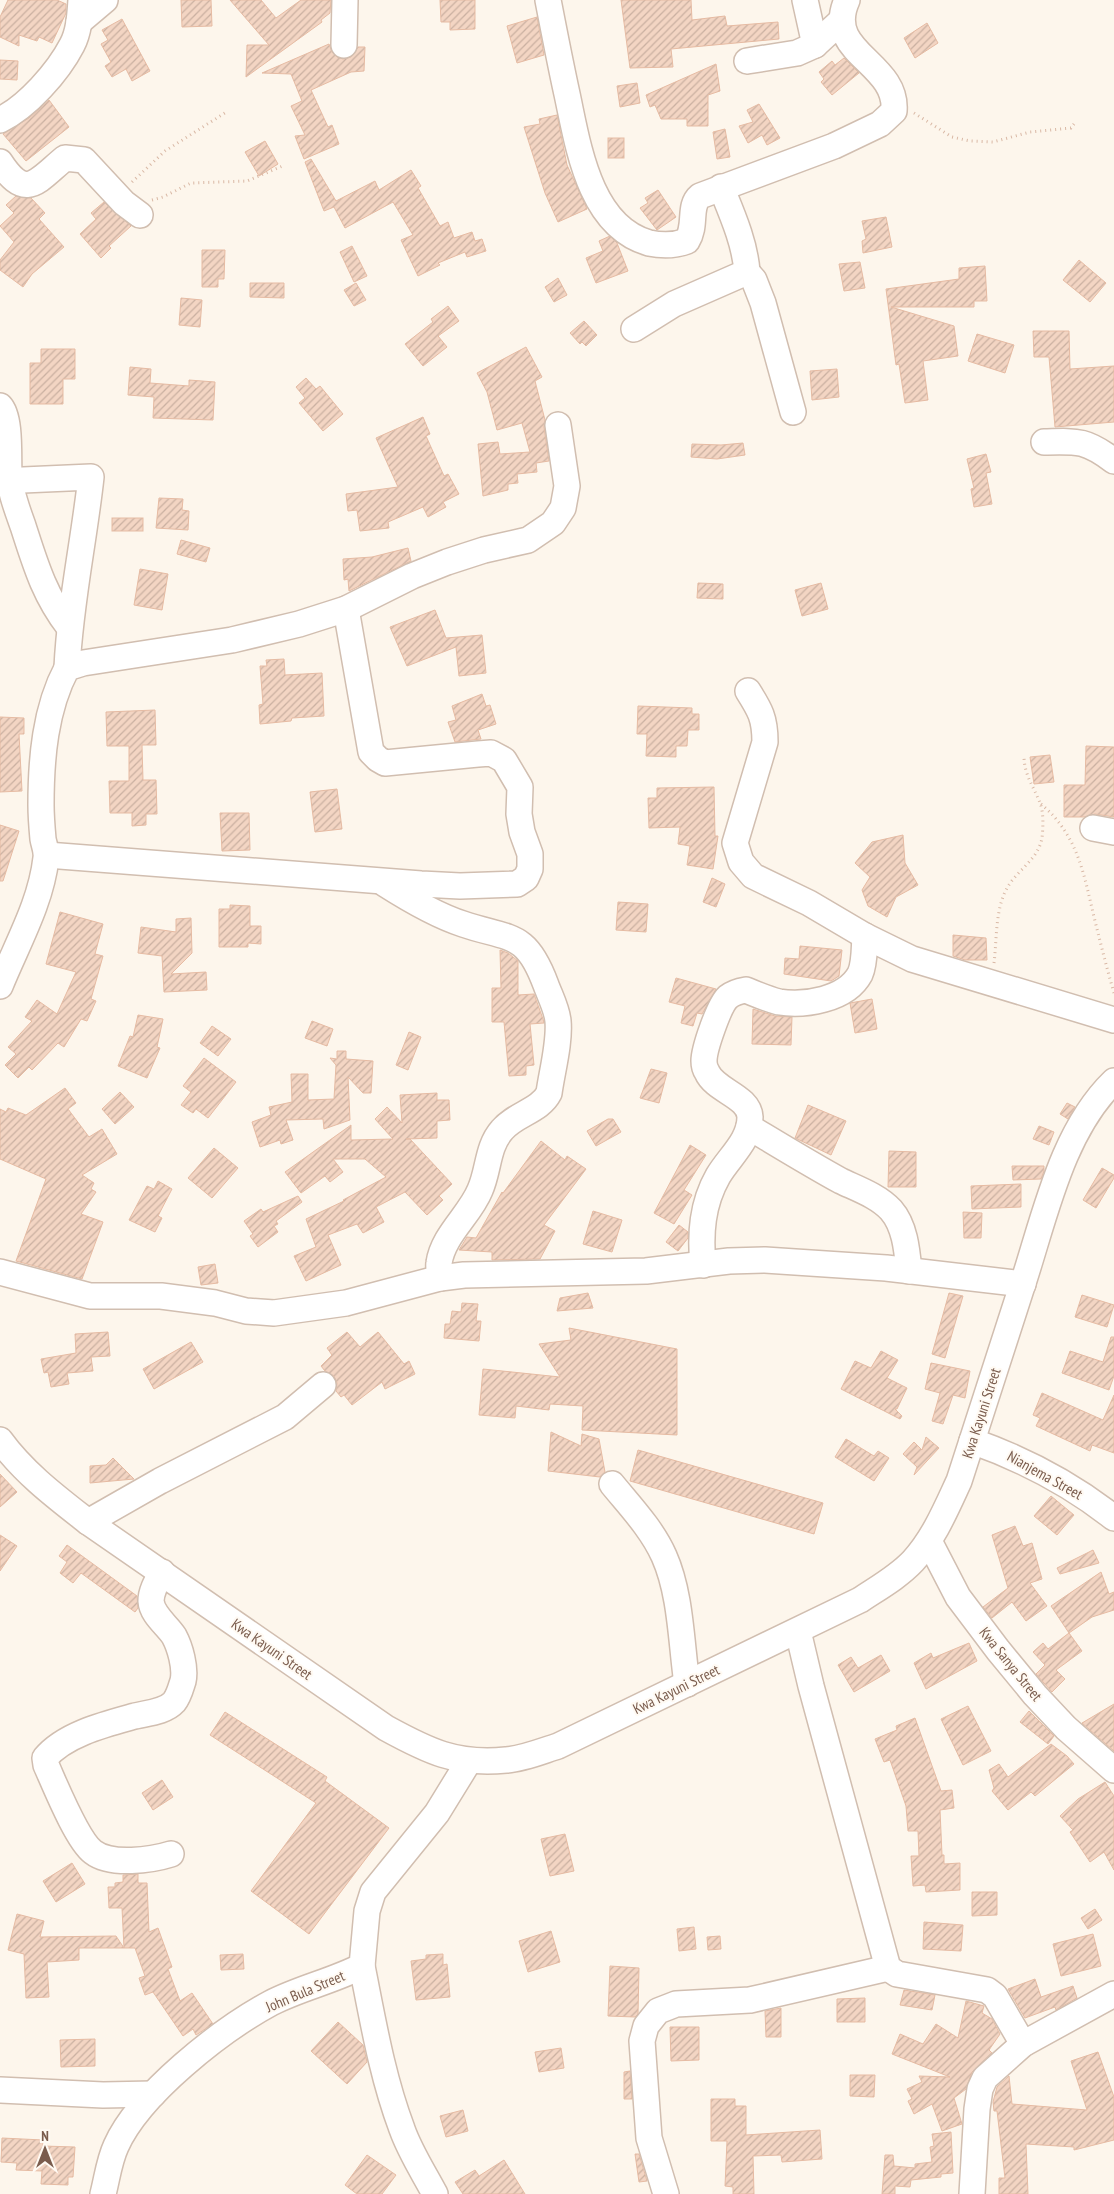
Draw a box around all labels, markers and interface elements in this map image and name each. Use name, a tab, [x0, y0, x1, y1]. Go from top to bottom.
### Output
street label: Kwa Kayuni Street	[957, 1365, 1005, 1461]
street label: Nianjema Street	[1004, 1446, 1086, 1504]
street label: Kwa Kayuni Street	[228, 1614, 316, 1684]
street label: Kwa Sanya Street	[975, 1623, 1047, 1705]
street label: Kwa Kayuni Street	[630, 1660, 722, 1718]
street label: John Bula Street	[262, 1966, 347, 2017]
north arrow	[20, 2124, 70, 2174]
text: N	[41, 2127, 49, 2145]

